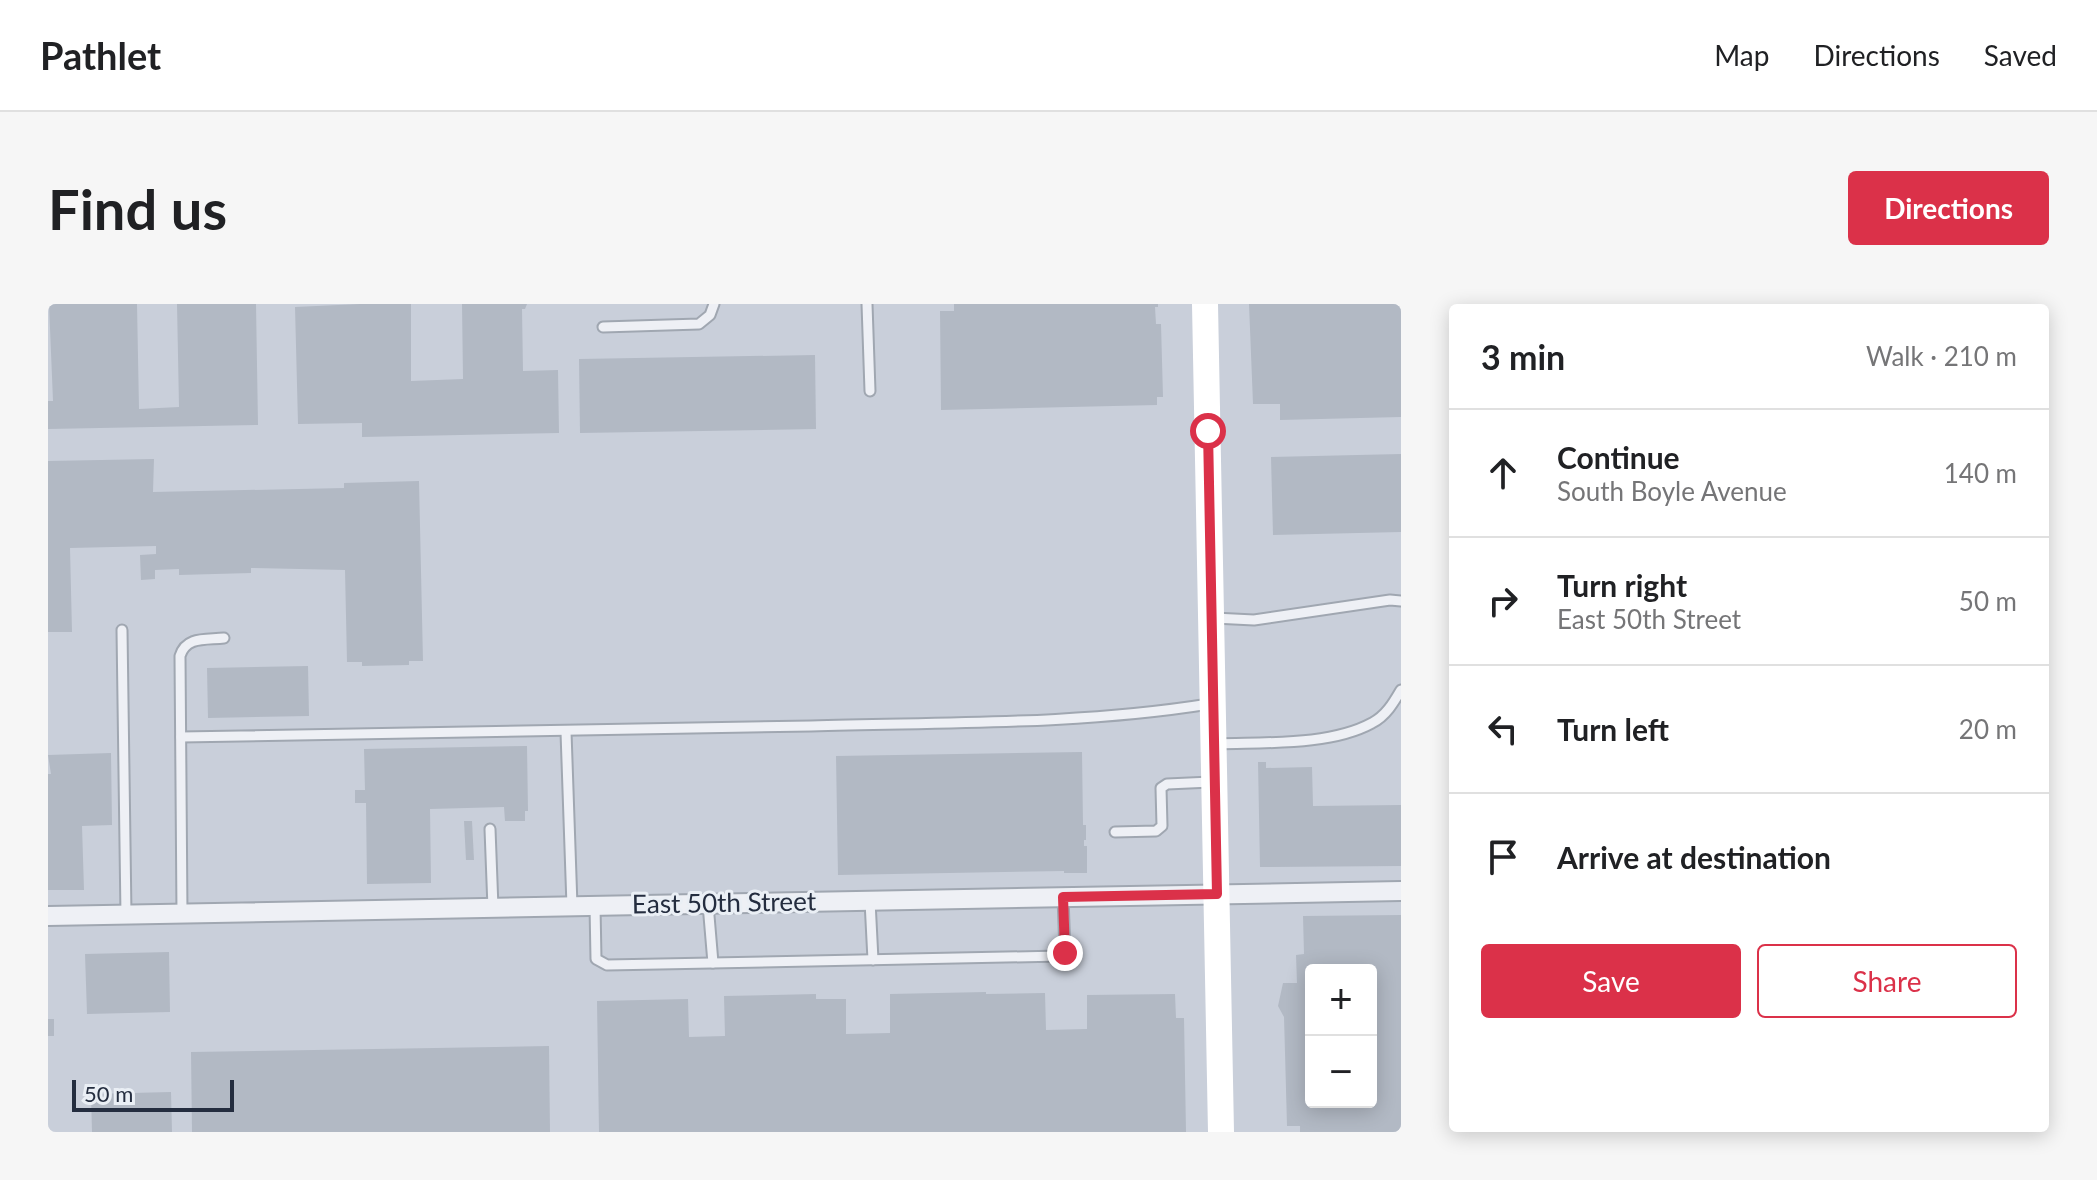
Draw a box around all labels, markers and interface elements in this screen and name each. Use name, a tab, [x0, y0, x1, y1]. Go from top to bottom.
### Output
text: Pathlet	[40, 32, 161, 78]
text: Map	[1714, 38, 1769, 72]
text: Directions	[1813, 38, 1940, 72]
text: Saved	[1984, 38, 2057, 72]
button: Directions	[1848, 171, 2049, 245]
text: Find us	[48, 175, 227, 242]
text: 3 min	[1481, 336, 1565, 377]
text: Walk · 210 m	[1866, 340, 2017, 372]
route start	[1190, 413, 1226, 449]
text: Continue	[1557, 439, 1680, 475]
icon: ahead	[1481, 451, 1525, 495]
text: 140 m	[1944, 457, 2017, 489]
text: South Boyle Avenue	[1557, 475, 1787, 507]
text: Turn right	[1557, 567, 1687, 603]
icon: right	[1481, 579, 1525, 623]
text: 50 m	[1959, 585, 2017, 617]
text: East 50th Street	[1557, 603, 1741, 635]
icon: left	[1481, 707, 1525, 751]
text: Turn left	[1557, 711, 1669, 747]
text: 20 m	[1959, 713, 2017, 745]
icon: arrive	[1481, 835, 1525, 879]
text: Arrive at destination	[1557, 839, 1831, 875]
street label: East 50th Street	[632, 884, 817, 920]
route end	[1047, 935, 1083, 971]
button: Save	[1481, 944, 1741, 1018]
button: Share	[1757, 944, 2017, 1018]
map controls	[1305, 964, 1377, 1108]
button: +	[1305, 964, 1377, 1036]
button: −	[1305, 1036, 1377, 1108]
scale bar	[72, 1076, 234, 1112]
text: 50 m	[84, 1080, 133, 1107]

